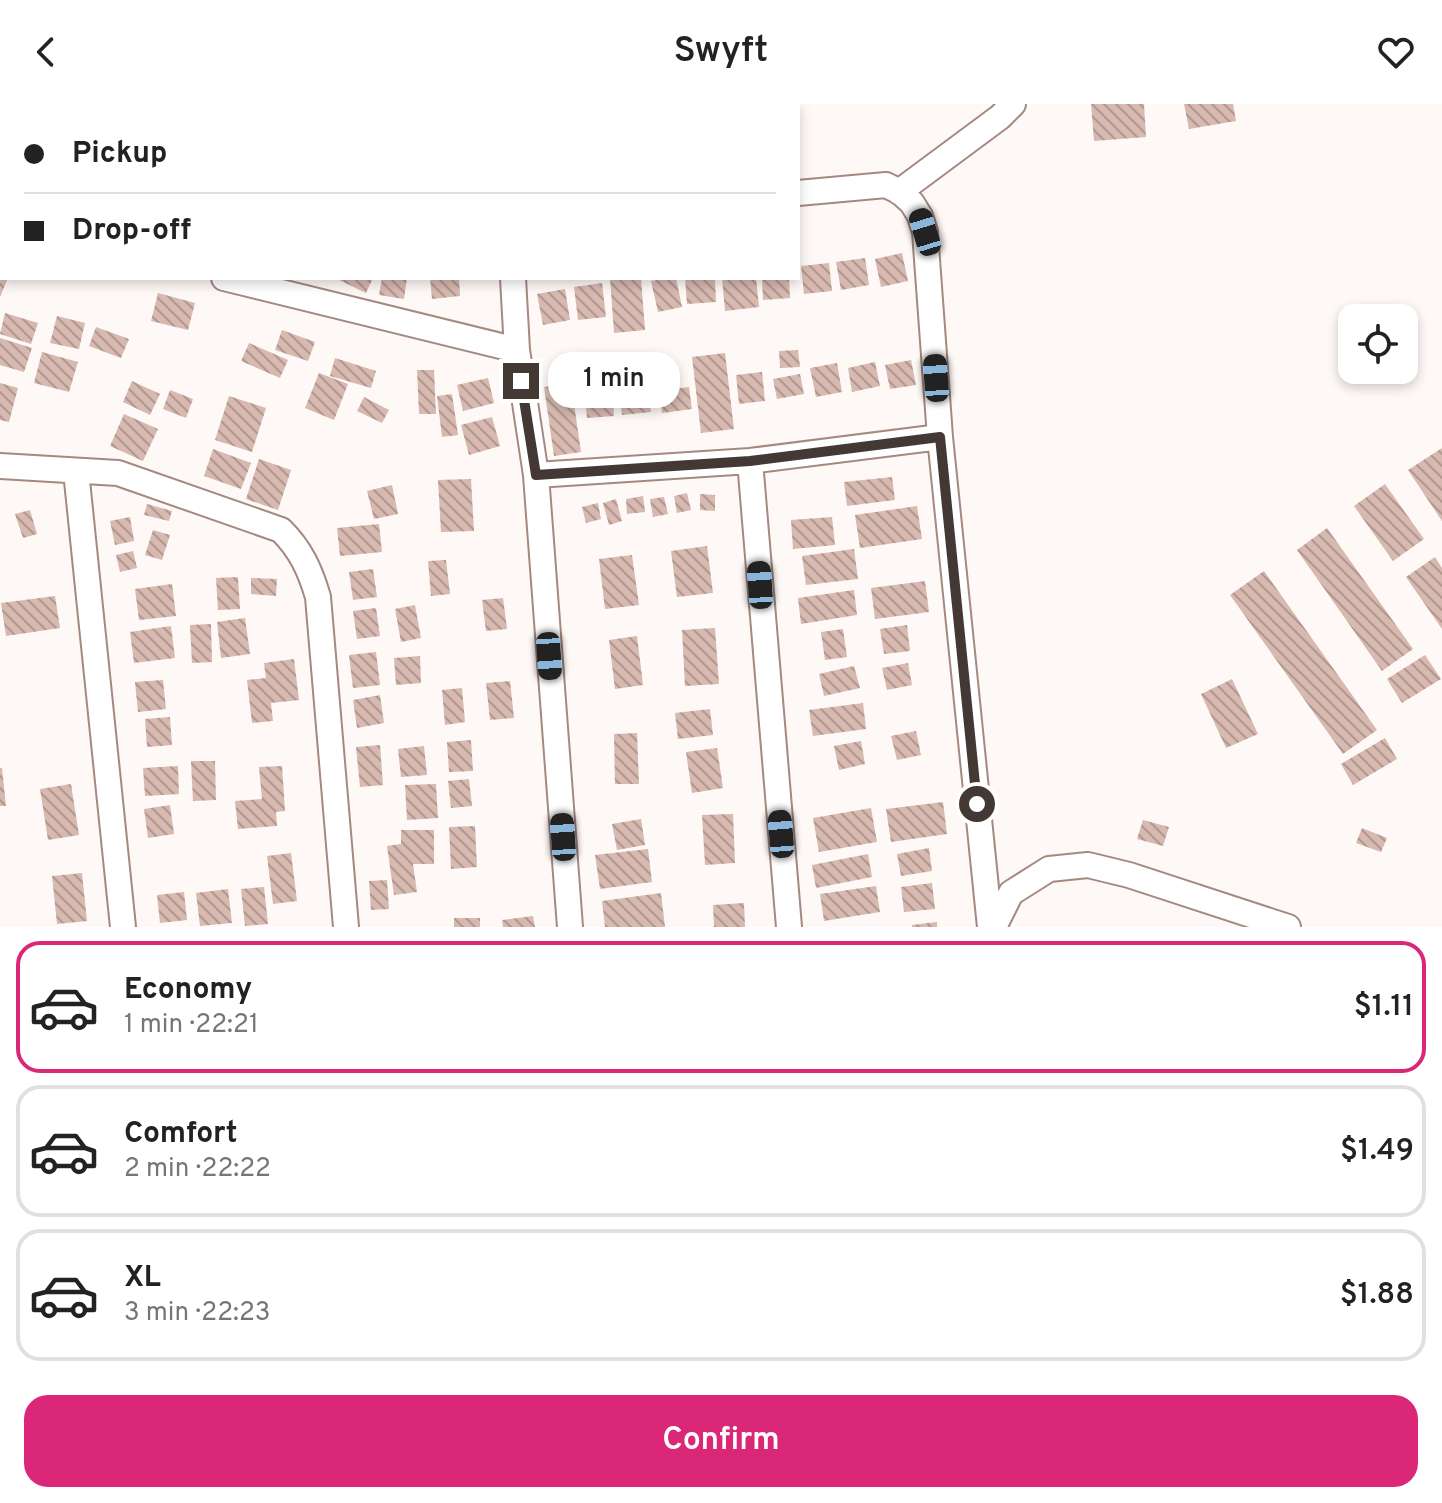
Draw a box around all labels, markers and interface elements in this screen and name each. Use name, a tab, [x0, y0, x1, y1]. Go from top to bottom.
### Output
text: Swyft	[674, 29, 768, 75]
icon: back	[24, 30, 68, 74]
icon: heart	[1374, 30, 1418, 74]
text: Pickup	[72, 136, 167, 173]
car	[907, 206, 943, 258]
text: Drop-off	[72, 213, 191, 250]
map controls	[1338, 304, 1418, 384]
button: locate	[1338, 304, 1418, 384]
callout: 1 min	[549, 353, 681, 409]
car	[922, 353, 950, 403]
route end	[503, 363, 539, 399]
text: 1 min	[583, 363, 645, 396]
car	[746, 560, 774, 610]
car	[535, 631, 563, 681]
route start	[959, 786, 995, 822]
car	[767, 809, 795, 859]
car	[549, 812, 577, 862]
icon: car	[28, 971, 100, 1043]
text: Economy	[124, 972, 252, 1009]
text: $1.11	[1354, 989, 1414, 1026]
text: 1 min · 22:21	[124, 1009, 259, 1042]
icon: car	[28, 1115, 100, 1187]
text: Comfort	[124, 1116, 237, 1153]
text: $1.49	[1340, 1133, 1414, 1170]
text: 2 min · 22:22	[124, 1153, 271, 1186]
icon: car	[28, 1259, 100, 1331]
text: XL	[124, 1260, 161, 1297]
text: $1.88	[1340, 1277, 1414, 1314]
text: 3 min · 22:23	[124, 1297, 270, 1330]
button: Confirm	[24, 1395, 1418, 1487]

